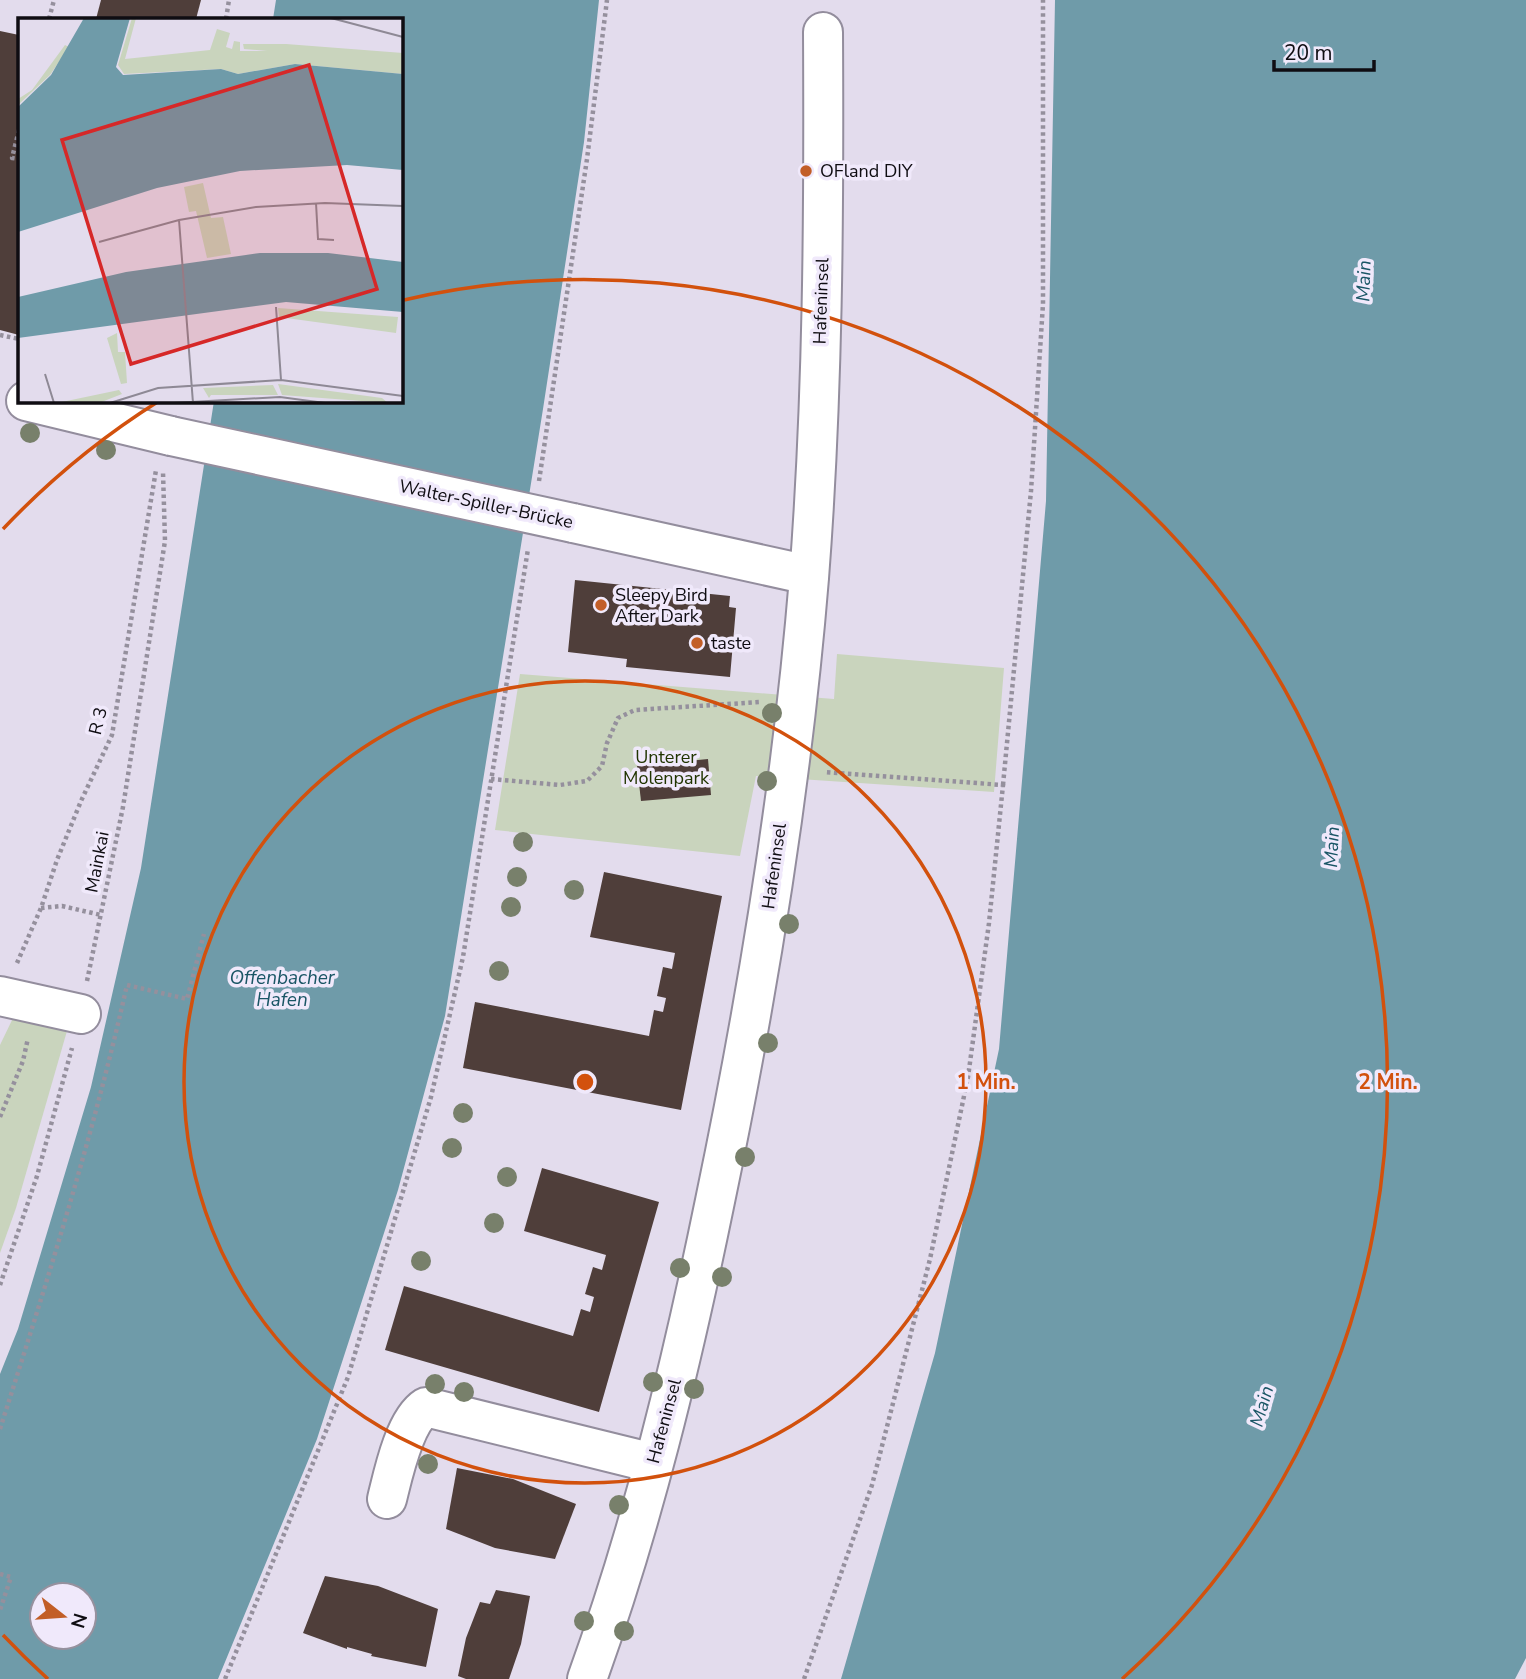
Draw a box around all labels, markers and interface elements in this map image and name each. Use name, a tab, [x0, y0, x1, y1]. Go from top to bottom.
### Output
inset map	[18, 18, 402, 402]
scale bar	[1274, 28, 1374, 72]
text: 20 m	[1284, 39, 1333, 67]
place label: OFland DIY	[820, 159, 913, 183]
marker: OFland DIY	[798, 163, 814, 179]
street label: Hafeninsel	[807, 257, 835, 345]
water label: Main	[1350, 260, 1378, 302]
street label: Walter-Spiller-Brücke	[397, 474, 575, 534]
place label: Sleepy Bird After Dark	[615, 583, 708, 628]
marker: Sleepy Bird After Dark	[593, 597, 609, 613]
place label: taste	[711, 631, 751, 655]
marker: taste	[689, 635, 705, 651]
street label: R 3	[83, 705, 113, 737]
park label: Unterer Molenpark	[623, 745, 710, 790]
street label: Hafeninsel	[756, 821, 792, 911]
water label: Main	[1318, 826, 1346, 868]
street label: Mainkai	[79, 829, 115, 895]
water label: Offenbacher Hafen	[229, 965, 336, 1013]
text: 1 Min.	[956, 1068, 1016, 1096]
text: 2 Min.	[1358, 1068, 1418, 1096]
centre of rings	[573, 1070, 597, 1094]
street label: Hafeninsel	[641, 1375, 687, 1466]
water label: Main	[1244, 1383, 1280, 1430]
north arrow	[28, 1581, 98, 1651]
text: N	[64, 1610, 93, 1631]

